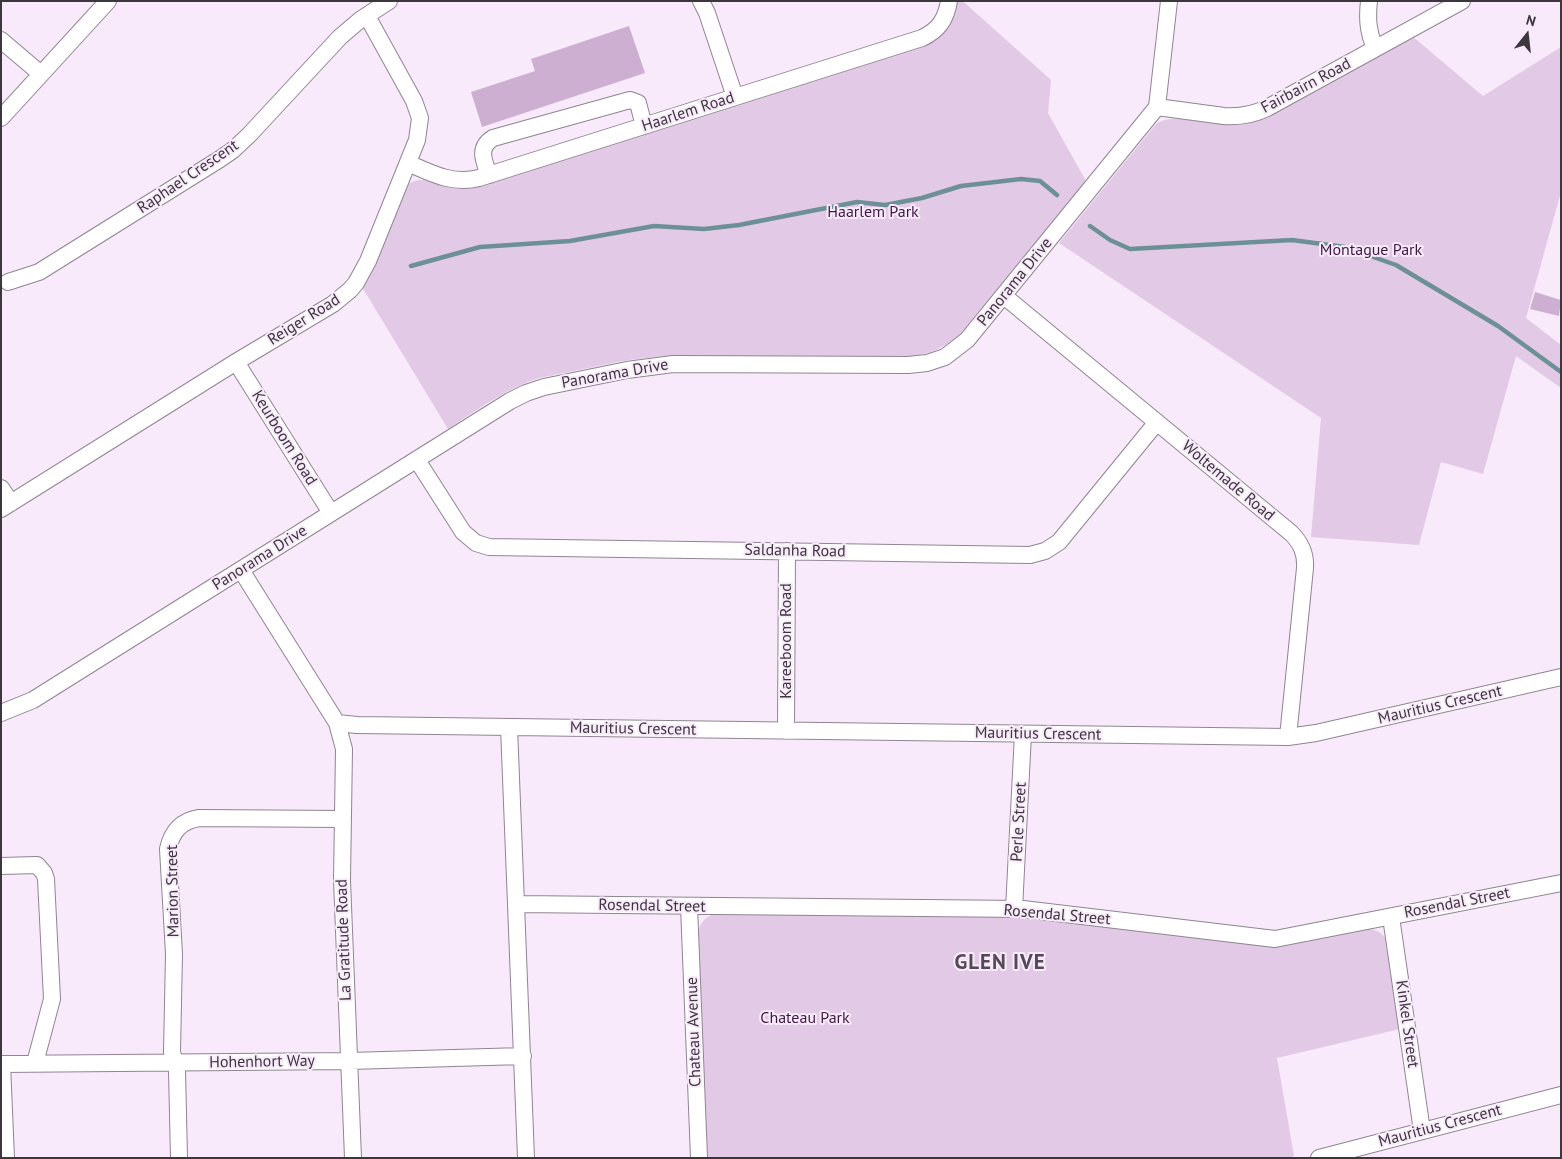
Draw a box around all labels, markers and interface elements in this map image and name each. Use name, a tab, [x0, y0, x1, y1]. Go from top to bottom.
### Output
north arrow	[1502, 10, 1552, 60]
text: N	[1524, 11, 1538, 30]
street label: Fairbairn Road	[1258, 54, 1354, 118]
street label: Haarlem Road	[639, 88, 737, 136]
street label: Raphael Crescent	[134, 136, 242, 218]
park label: Haarlem Park	[827, 202, 919, 222]
street label: Panorama Drive	[974, 234, 1056, 330]
park label: Montague Park	[1320, 240, 1422, 260]
street label: Reiger Road	[264, 290, 344, 350]
street label: Panorama Drive	[560, 355, 670, 393]
street label: Keurboom Road	[247, 387, 321, 489]
street label: Woltemade Road	[1178, 437, 1278, 525]
street label: Panorama Drive	[209, 521, 311, 595]
street label: Saldanha Road	[744, 541, 846, 561]
street label: Kareeboom Road	[776, 583, 796, 699]
street label: Mauritius Crescent	[1376, 681, 1504, 729]
street label: Mauritius Crescent	[570, 718, 696, 740]
street label: Mauritius Crescent	[975, 723, 1101, 745]
street label: Perle Street	[1007, 782, 1031, 862]
street label: Marion Street	[163, 844, 183, 938]
street label: La Gratitude Road	[332, 879, 356, 1001]
street label: Rosendal Street	[1403, 883, 1511, 923]
street label: Rosendal Street	[598, 895, 706, 917]
street label: Rosendal Street	[1003, 901, 1111, 929]
district label: GLEN IVE	[953, 950, 1047, 976]
street label: Chateau Avenue	[682, 977, 706, 1087]
street label: Kinkel Street	[1391, 979, 1423, 1069]
park label: Chateau Park	[760, 1008, 850, 1028]
street label: Hohenhort Way	[209, 1051, 315, 1073]
street label: Mauritius Crescent	[1376, 1100, 1504, 1152]

